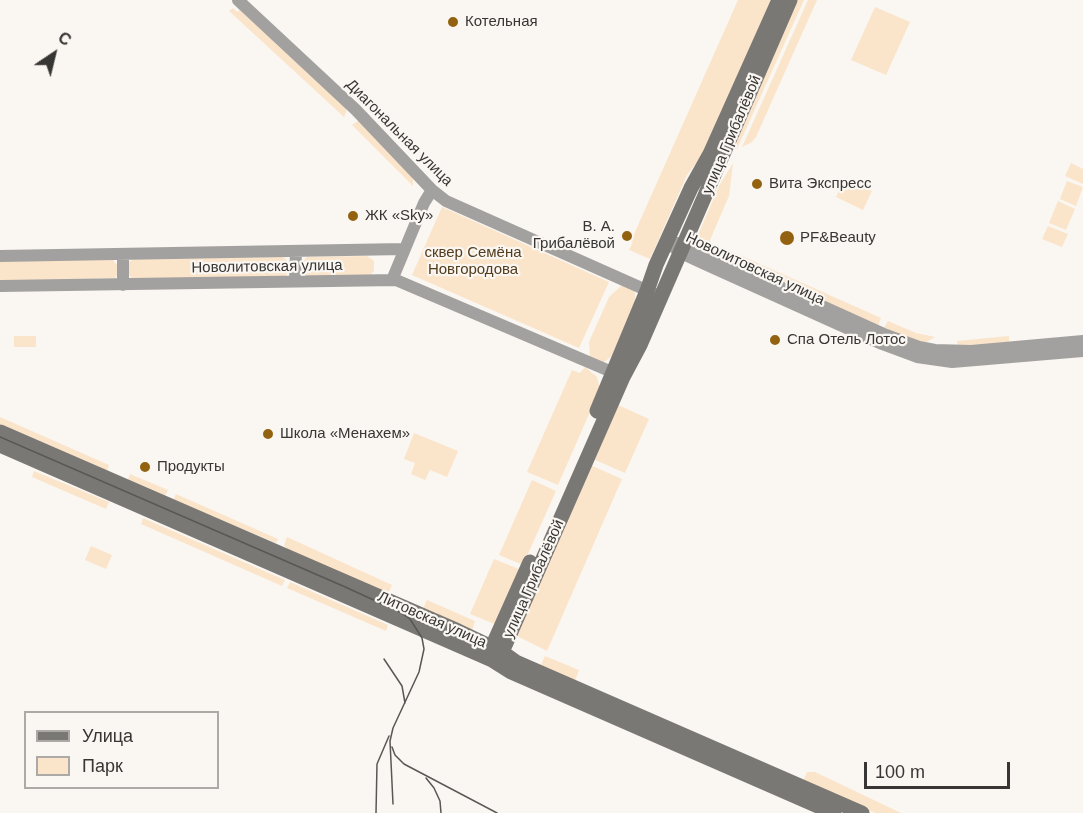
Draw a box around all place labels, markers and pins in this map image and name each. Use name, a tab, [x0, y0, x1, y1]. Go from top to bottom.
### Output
place label: Котельная	[465, 13, 538, 31]
marker: Котельная	[446, 15, 460, 29]
place label: Вита Экспресс	[769, 175, 871, 193]
marker: Вита Экспресс	[750, 177, 764, 191]
place label: ЖК «Sky»	[365, 207, 433, 225]
marker: ЖК «Sky»	[346, 209, 360, 223]
place label: В. А. Грибалёвой	[533, 218, 615, 253]
marker: В. А. Грибалёвой	[620, 229, 634, 243]
marker: PF&Beauty	[778, 229, 796, 247]
place label: PF&Beauty	[800, 229, 876, 247]
place label: Спа Отель Лотос	[787, 331, 906, 349]
marker: Спа Отель Лотос	[768, 333, 782, 347]
place label: Школа «Менахем»	[280, 425, 410, 443]
marker: Школа «Менахем»	[261, 427, 275, 441]
place label: Продукты	[157, 458, 225, 476]
marker: Продукты	[138, 460, 152, 474]

